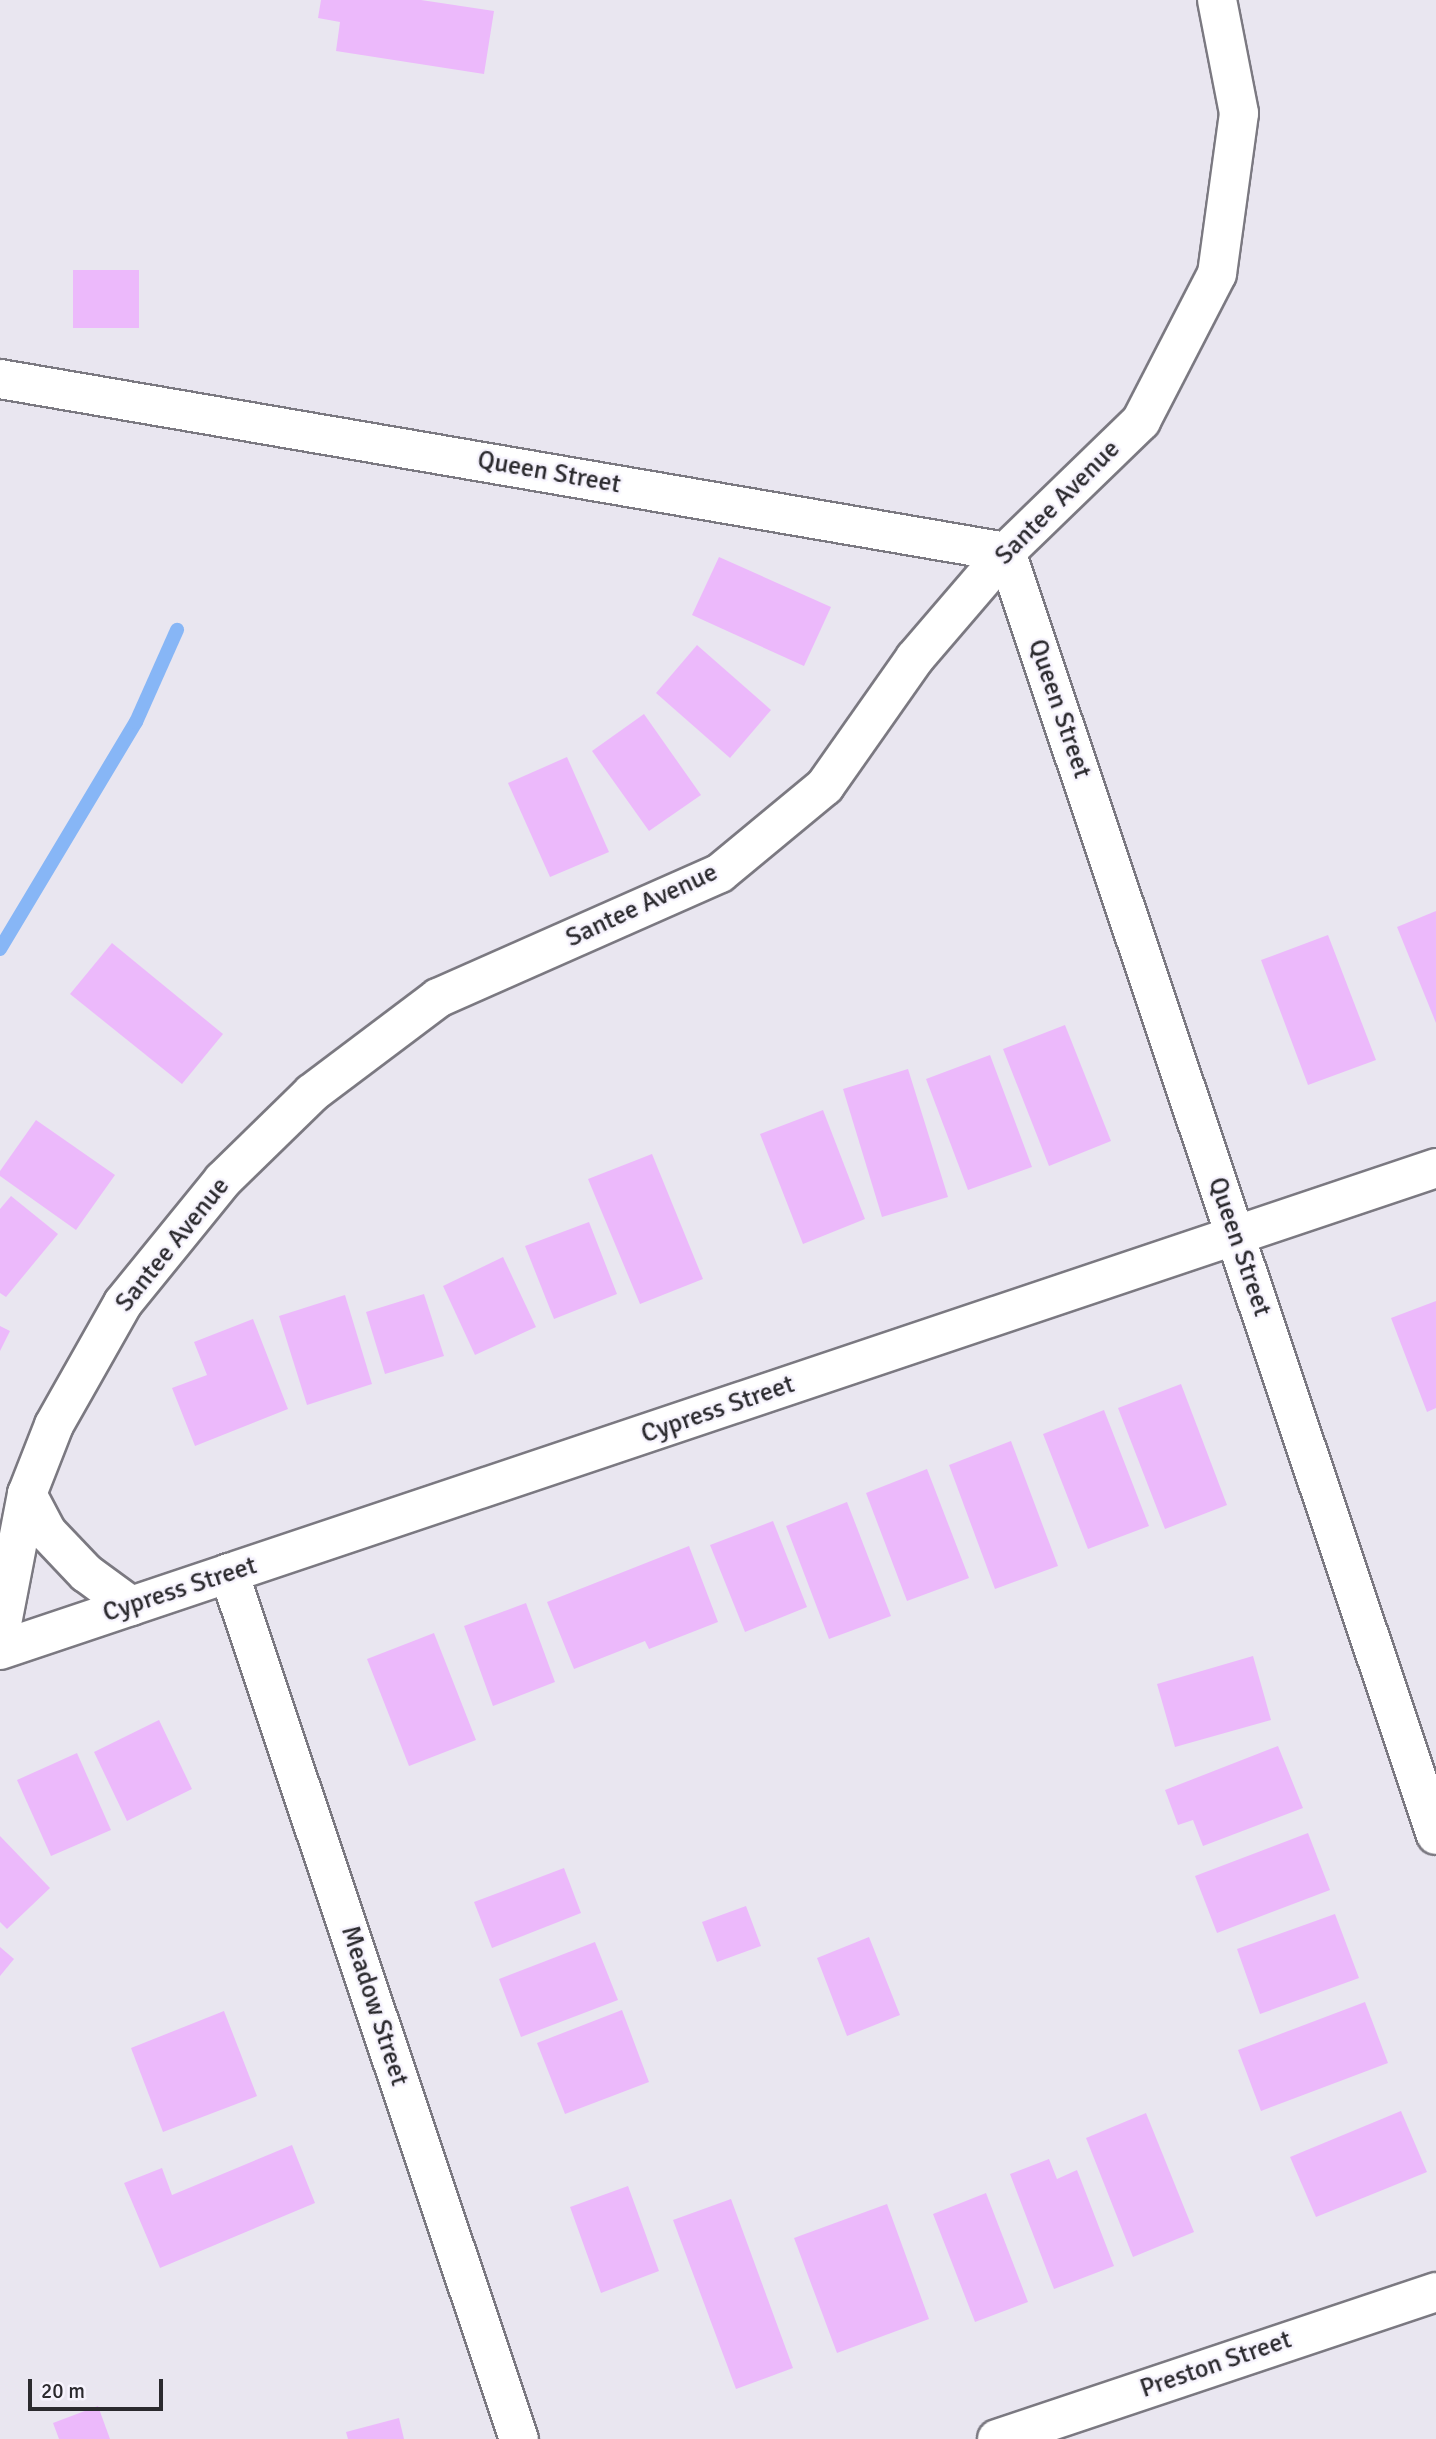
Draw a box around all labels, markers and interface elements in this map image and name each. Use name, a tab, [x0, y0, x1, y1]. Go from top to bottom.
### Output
street label: Santee Avenue	[989, 434, 1127, 572]
street label: Queen Street	[475, 445, 623, 501]
street label: Queen Street	[1021, 635, 1097, 783]
street label: Santee Avenue	[561, 857, 723, 955]
street label: Santee Avenue	[109, 1172, 237, 1318]
street label: Queen Street	[1201, 1173, 1277, 1321]
street label: Cypress Street	[637, 1369, 799, 1451]
street label: Cypress Street	[99, 1550, 261, 1630]
street label: Meadow Street	[333, 1922, 415, 2090]
street label: Preston Street	[1136, 2325, 1296, 2405]
scale bar	[32, 2366, 166, 2410]
text: 20 m	[41, 2378, 85, 2404]

